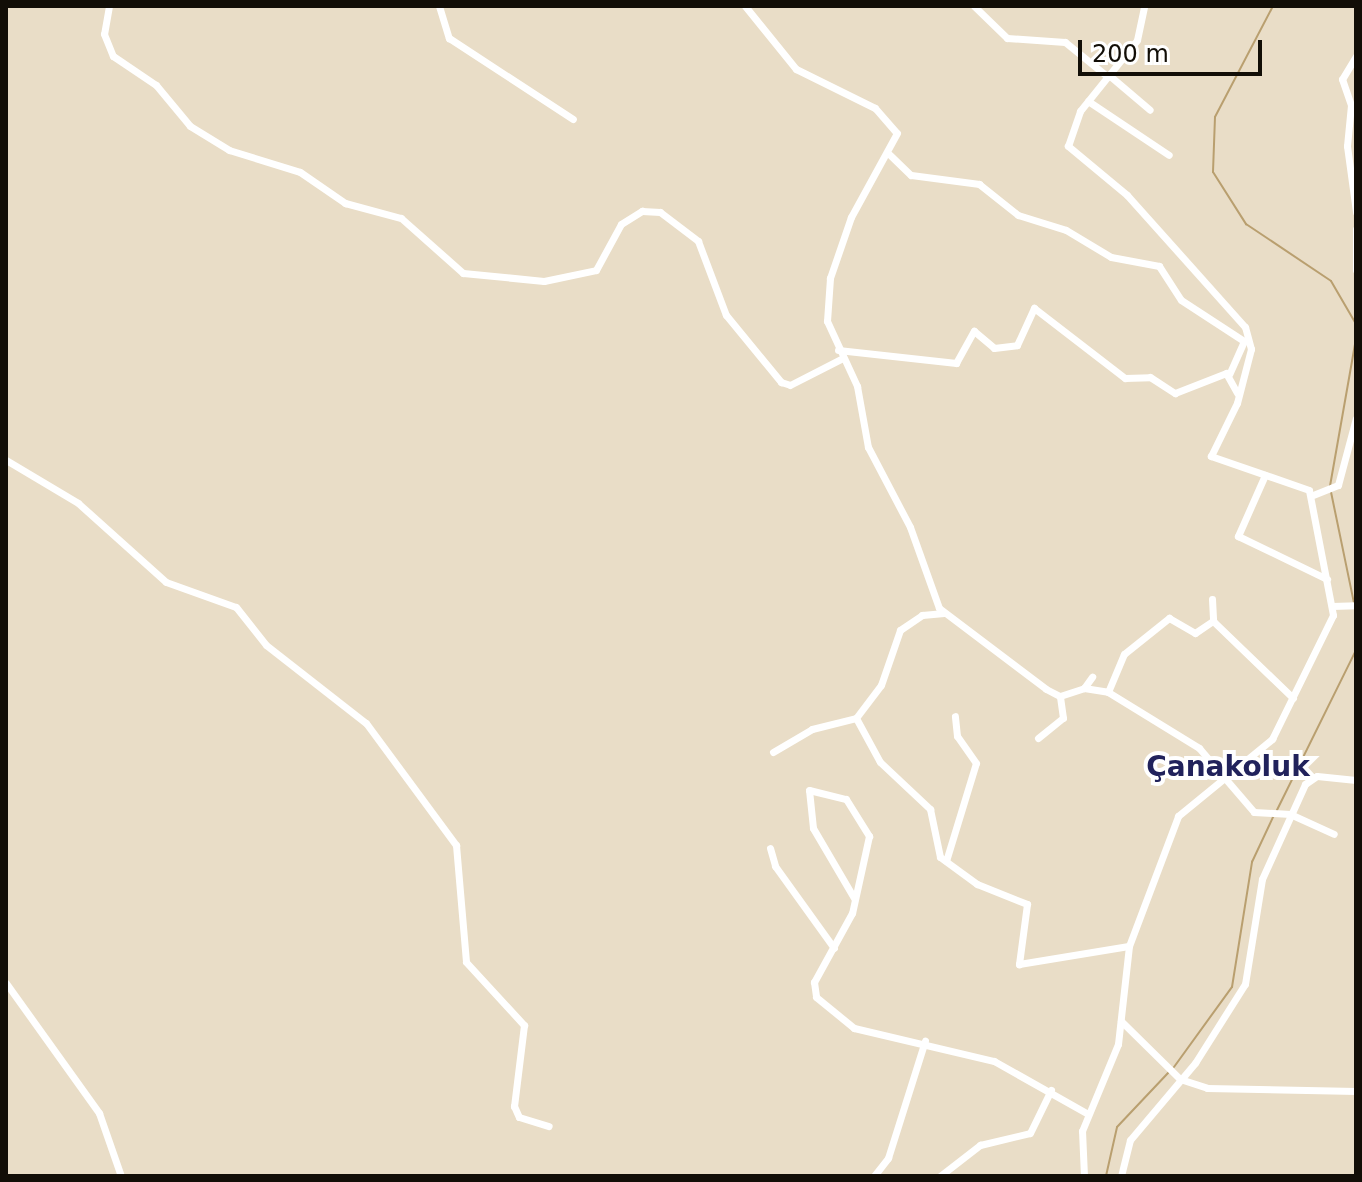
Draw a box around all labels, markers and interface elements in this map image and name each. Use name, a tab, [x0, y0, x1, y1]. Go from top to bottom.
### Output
scale bar	[1082, 24, 1266, 74]
text: 200 m	[1092, 40, 1169, 68]
district label: Çanakoluk	[1146, 750, 1310, 784]

